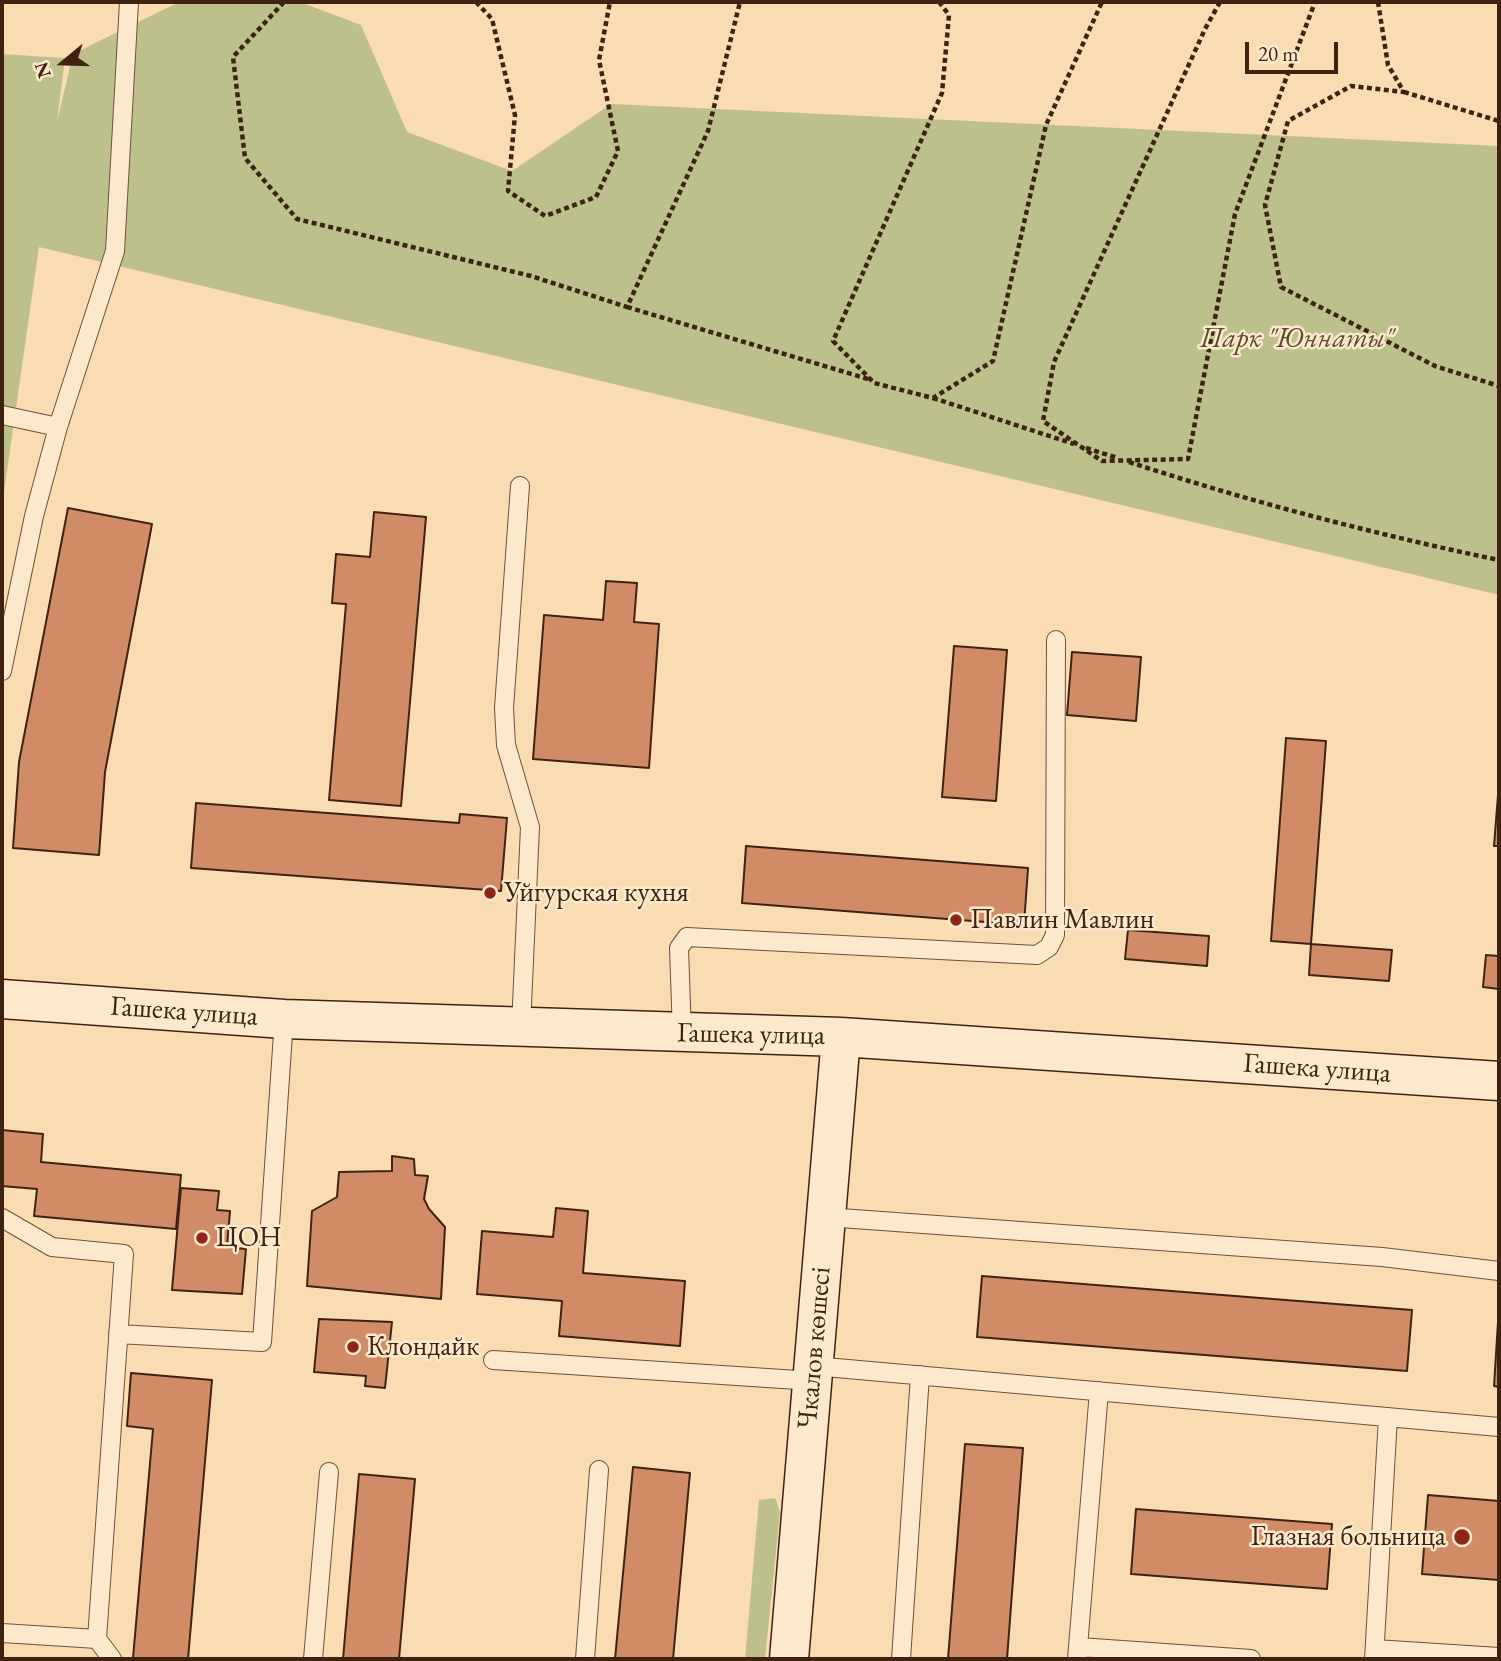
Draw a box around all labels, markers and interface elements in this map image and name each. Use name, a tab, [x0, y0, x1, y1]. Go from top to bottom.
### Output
north arrow	[28, 28, 98, 98]
scale bar	[1249, 28, 1342, 72]
text: 20 m	[1258, 40, 1299, 67]
text: N	[28, 59, 57, 81]
park label: Парк "Юннаты"	[1200, 322, 1394, 356]
place label: Уйгурская кухня	[504, 876, 689, 910]
marker: Уйгурская кухня	[482, 885, 498, 901]
place label: Павлин Мавлин	[970, 903, 1154, 937]
marker: Павлин Мавлин	[948, 912, 964, 928]
street label: Гашека улица	[109, 990, 259, 1034]
street label: Гашека улица	[677, 1017, 825, 1053]
street label: Гашека улица	[1242, 1047, 1392, 1091]
place label: ЦОН	[216, 1221, 282, 1255]
marker: ЦОН	[194, 1230, 210, 1246]
street label: Чкалов көшесі	[791, 1265, 839, 1431]
place label: Клондайк	[367, 1330, 480, 1364]
marker: Клондайк	[345, 1339, 361, 1355]
place label: Глазная больница	[1251, 1520, 1446, 1554]
marker: Глазная больница	[1452, 1527, 1472, 1547]

